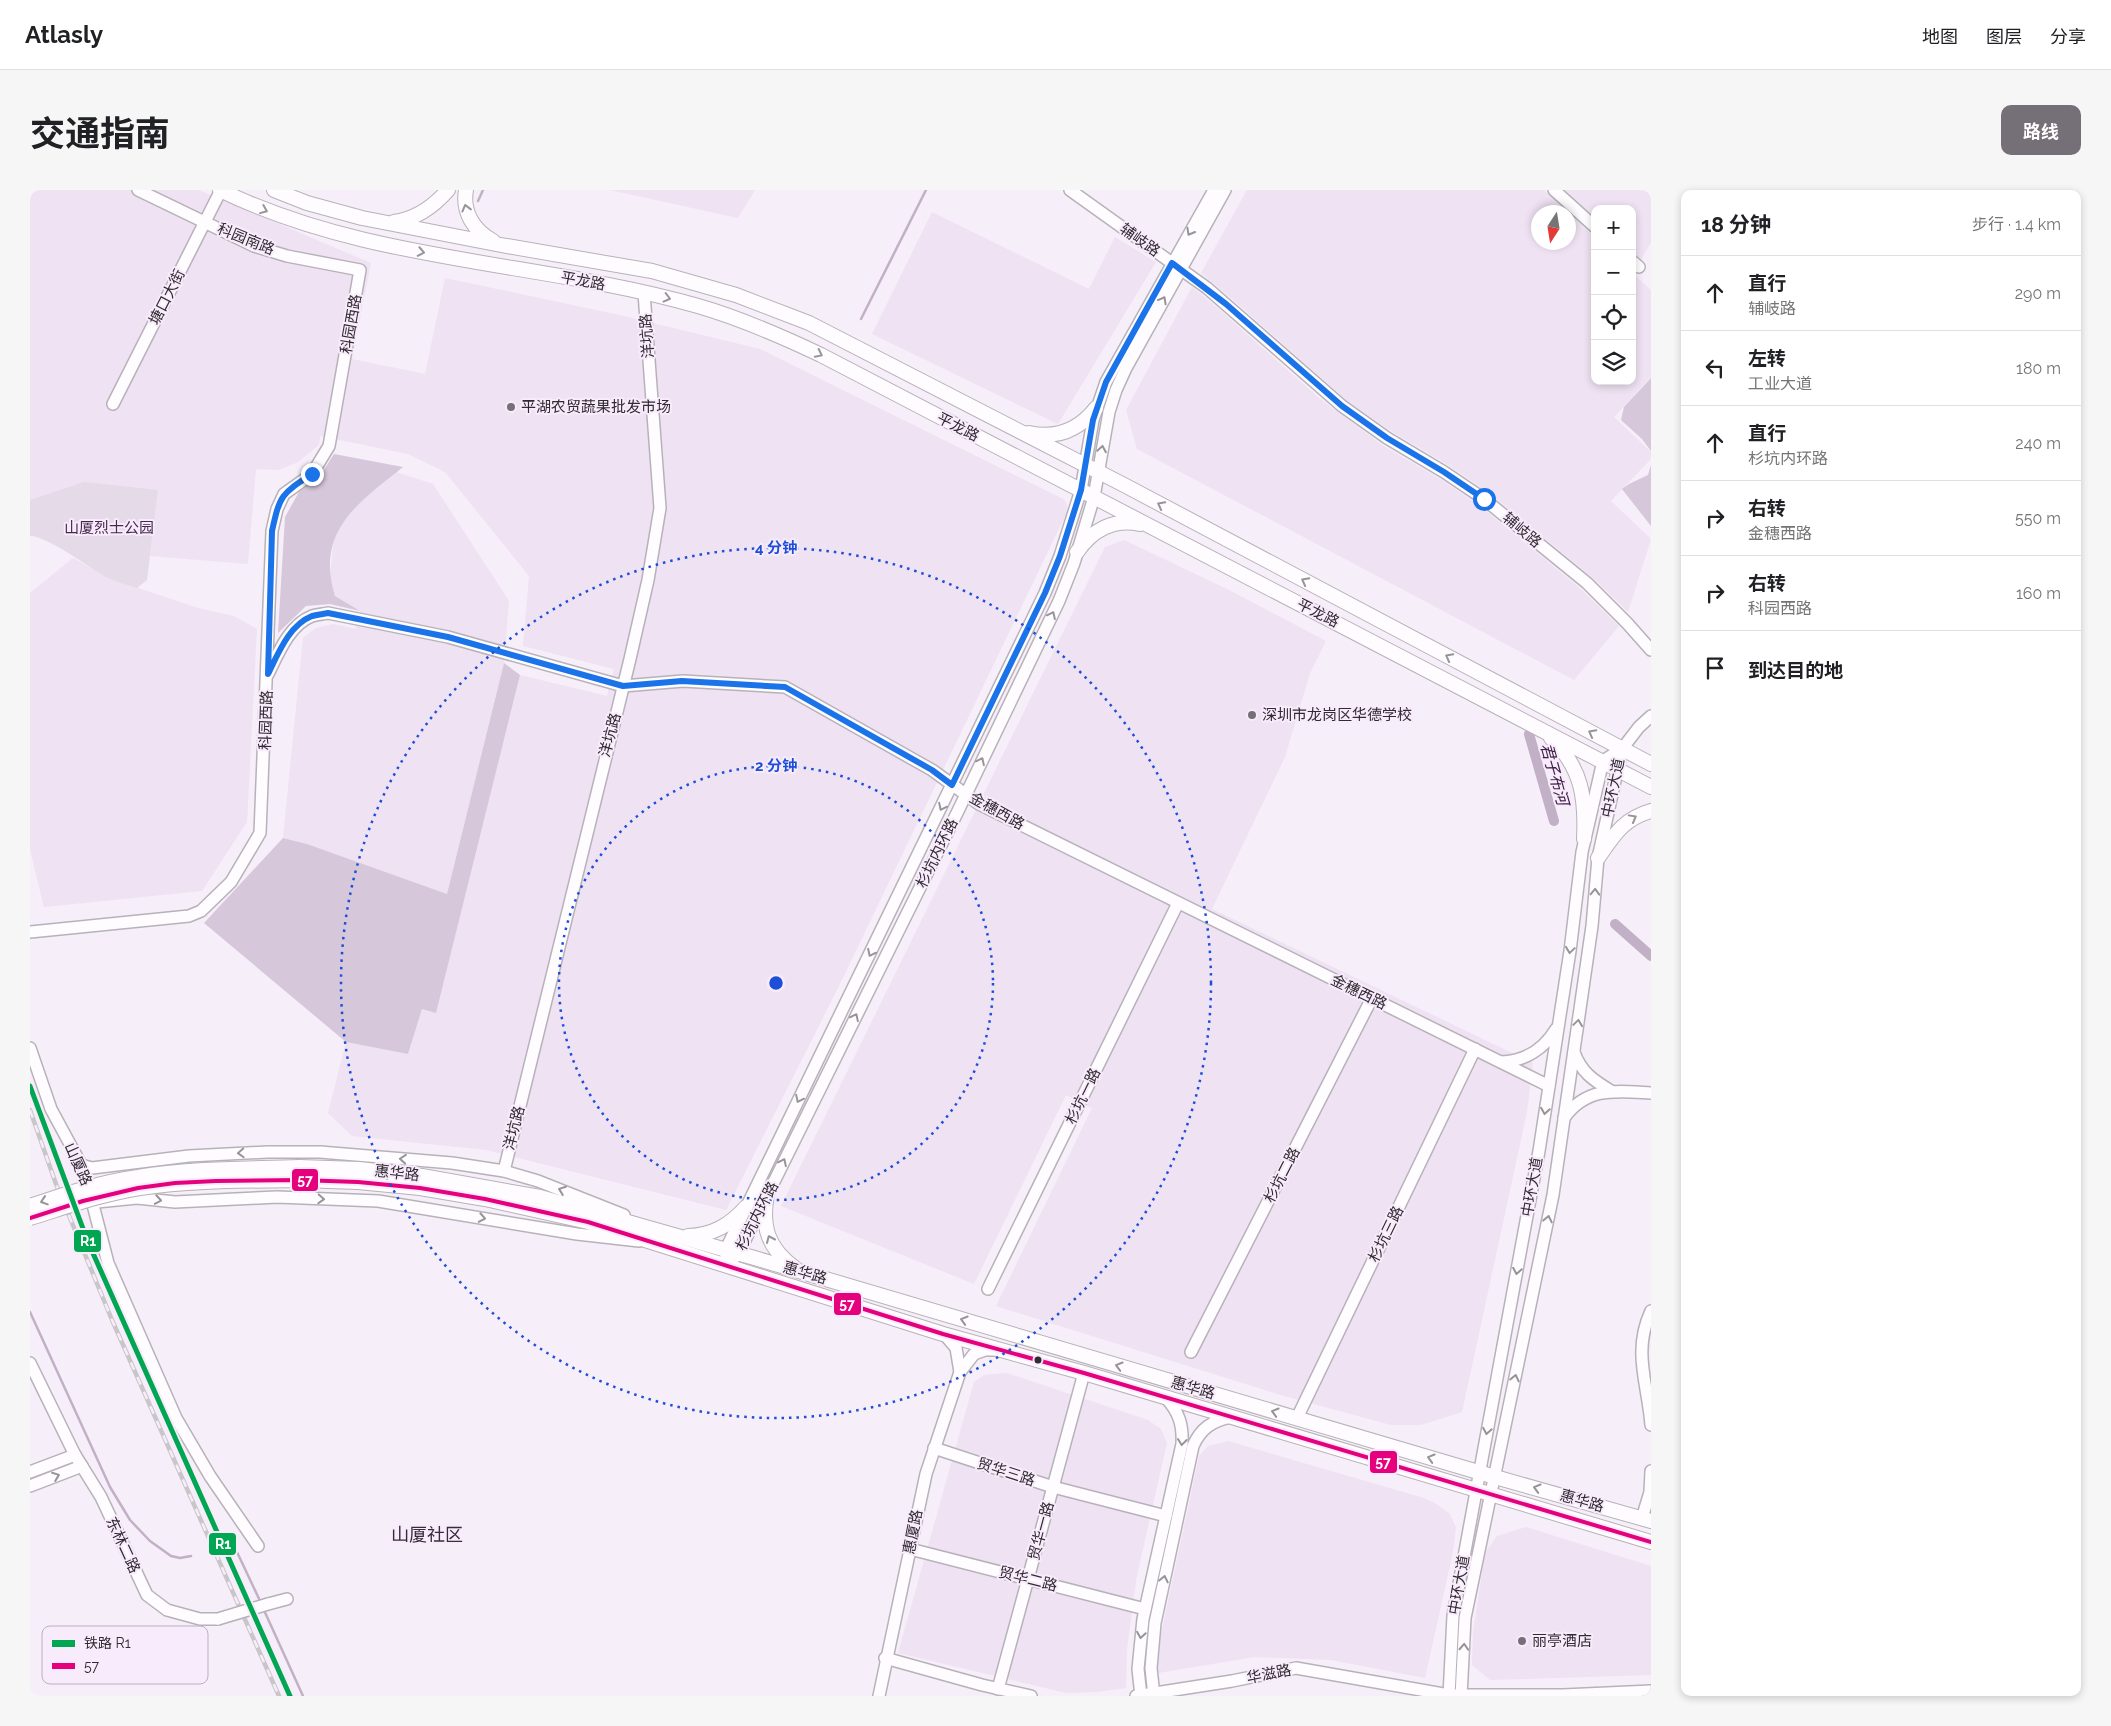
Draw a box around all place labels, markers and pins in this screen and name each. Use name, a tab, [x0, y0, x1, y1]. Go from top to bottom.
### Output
place label: 平湖农贸蔬果批发市场	[521, 398, 671, 416]
marker: 平湖农贸蔬果批发市场	[505, 401, 517, 413]
place label: 深圳市龙岗区华德学校	[1262, 706, 1412, 724]
marker: 深圳市龙岗区华德学校	[1246, 709, 1258, 721]
centre of rings	[767, 974, 785, 992]
unlabelled marker	[1033, 1355, 1043, 1365]
place label: 丽亭酒店	[1532, 1632, 1592, 1650]
marker: 丽亭酒店	[1516, 1635, 1528, 1647]

